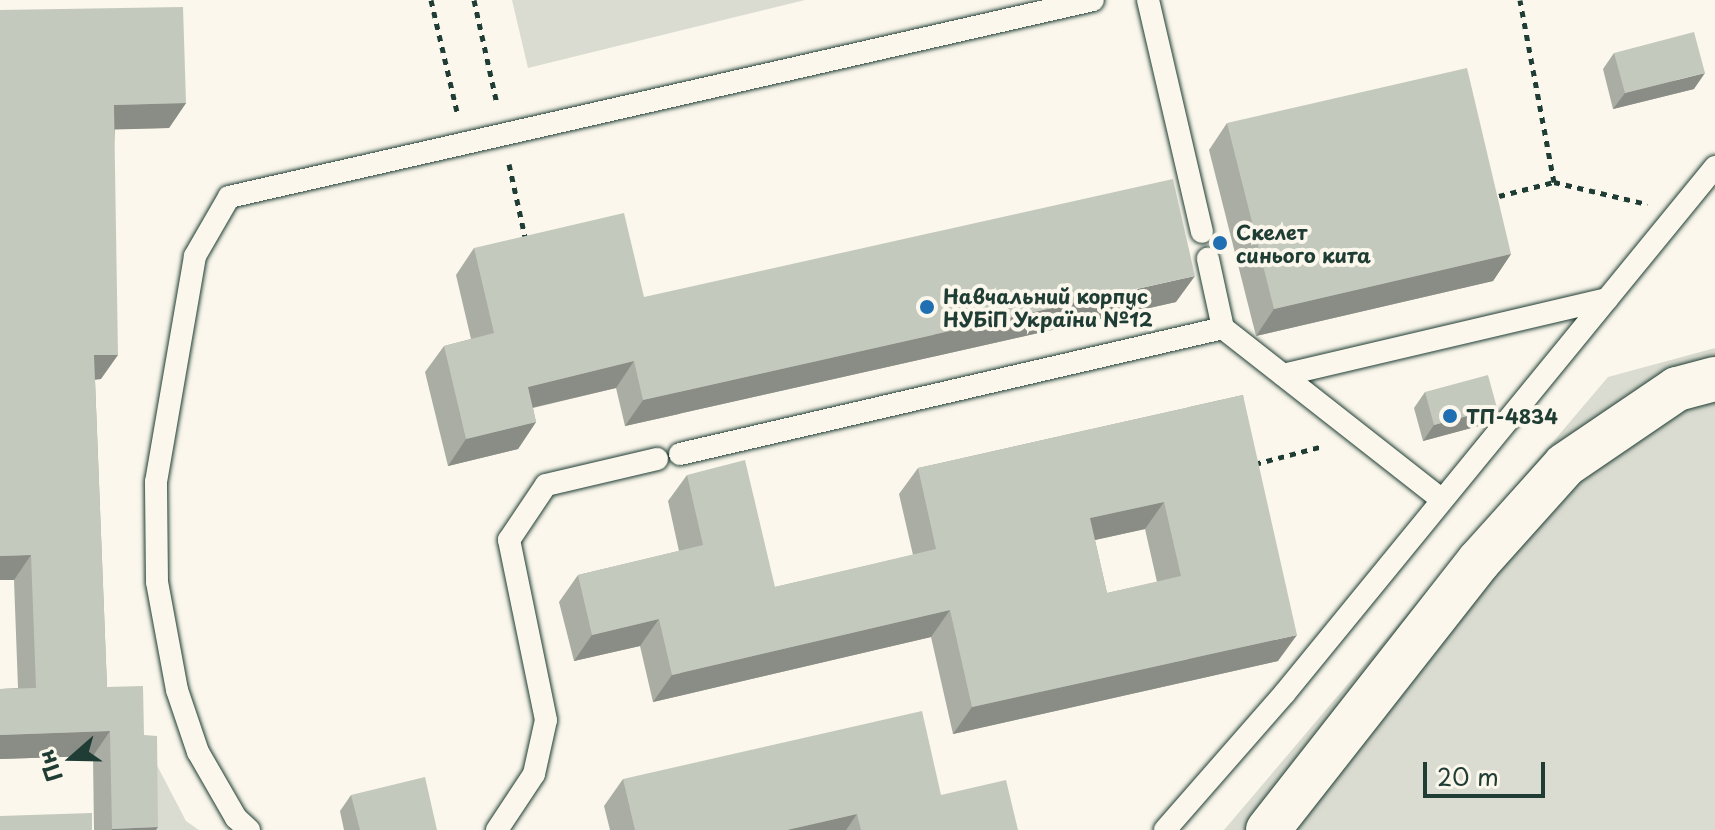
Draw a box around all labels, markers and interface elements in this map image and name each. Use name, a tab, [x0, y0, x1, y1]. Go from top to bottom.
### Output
place label: Скелет синього кита	[1236, 220, 1371, 267]
marker: Скелет синього кита	[1211, 234, 1229, 252]
place label: Навчальний корпус НУБіП України №12	[943, 284, 1156, 331]
marker: Навчальний корпус НУБіП України №12	[918, 298, 936, 316]
place label: ТП-4834	[1466, 404, 1558, 428]
marker: ТП-4834	[1441, 407, 1459, 425]
north arrow	[32, 718, 112, 798]
text: Пн	[28, 746, 70, 787]
scale bar	[1427, 746, 1549, 796]
text: 20 m	[1437, 758, 1499, 794]

